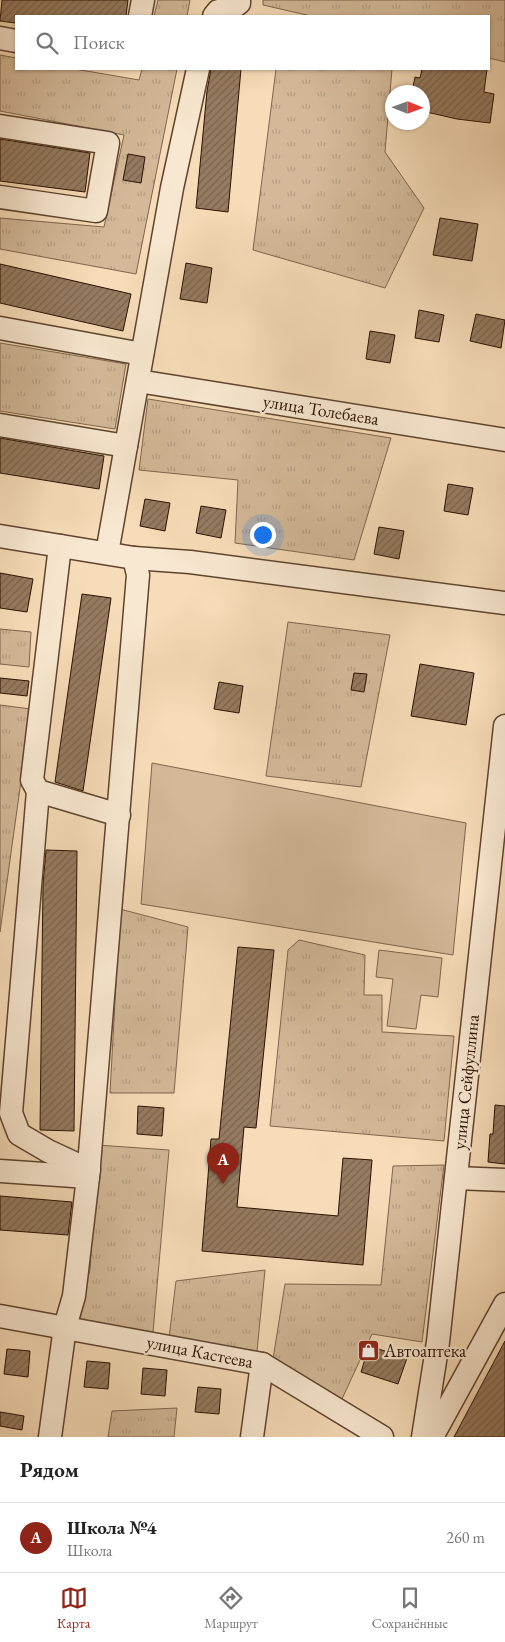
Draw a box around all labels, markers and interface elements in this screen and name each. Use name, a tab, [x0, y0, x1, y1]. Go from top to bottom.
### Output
search box	[15, 15, 490, 70]
icon: search	[33, 29, 61, 57]
text: Поиск	[73, 30, 125, 55]
north arrow	[385, 85, 430, 130]
street label: улица Толебаева	[261, 389, 382, 430]
your location	[250, 522, 276, 548]
street label: улица Сейфуллина	[447, 1012, 484, 1151]
pin: A	[207, 1143, 239, 1184]
street label: улица Кастеева	[145, 1330, 256, 1373]
shop icon: Автоаптека	[356, 1339, 380, 1363]
place label: Автоаптека	[383, 1339, 467, 1362]
text: Рядом	[20, 1456, 79, 1483]
text: Школа №4	[67, 1515, 157, 1540]
text: A	[30, 1527, 42, 1548]
text: 260 m	[446, 1527, 485, 1548]
text: Школа	[67, 1540, 112, 1561]
tab: Карта	[57, 1584, 90, 1632]
tab: Маршрут	[204, 1584, 258, 1632]
tab: Сохранённые	[372, 1584, 448, 1632]

